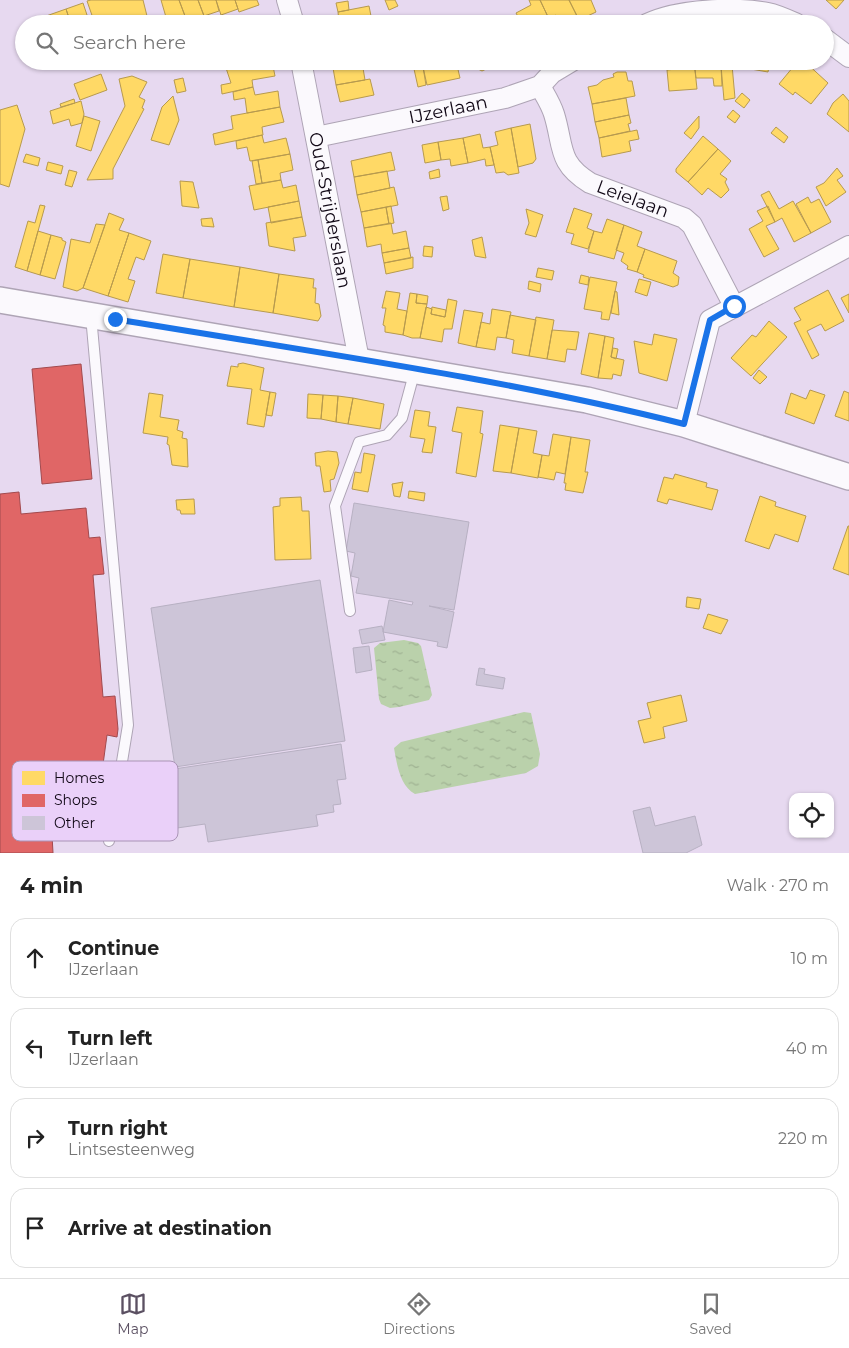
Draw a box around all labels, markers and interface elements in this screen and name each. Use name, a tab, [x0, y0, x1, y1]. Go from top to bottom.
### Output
search box	[15, 15, 834, 70]
icon: search	[33, 29, 61, 57]
text: Search here	[73, 31, 186, 54]
street label: IJzerlaan	[407, 91, 489, 129]
street label: Oud-Strijderslaan	[304, 130, 356, 290]
street label: Leielaan	[593, 175, 672, 222]
route start	[723, 295, 746, 318]
route end	[104, 308, 127, 331]
legend	[12, 761, 178, 841]
text: Homes	[54, 769, 104, 787]
text: Shops	[54, 791, 97, 809]
map controls	[789, 793, 834, 838]
button: locate	[789, 793, 834, 838]
text: Other	[54, 814, 95, 832]
text: 4 min	[20, 873, 83, 898]
text: Walk · 270 m	[726, 876, 829, 895]
text: Continue	[68, 937, 159, 960]
icon: ahead	[21, 944, 49, 972]
text: 10 m	[790, 949, 828, 968]
text: IJzerlaan	[68, 960, 139, 979]
text: Turn left	[68, 1027, 153, 1050]
icon: left	[21, 1034, 49, 1062]
text: 40 m	[786, 1039, 828, 1058]
text: IJzerlaan	[68, 1050, 139, 1069]
text: Turn right	[68, 1117, 168, 1140]
icon: right	[21, 1124, 49, 1152]
text: 220 m	[778, 1129, 828, 1148]
text: Lintsesteenweg	[68, 1140, 195, 1159]
icon: arrive	[21, 1214, 49, 1242]
text: Arrive at destination	[68, 1217, 272, 1240]
tab: Map	[117, 1290, 148, 1338]
tab: Directions	[383, 1290, 455, 1338]
tab: Saved	[690, 1290, 732, 1338]

